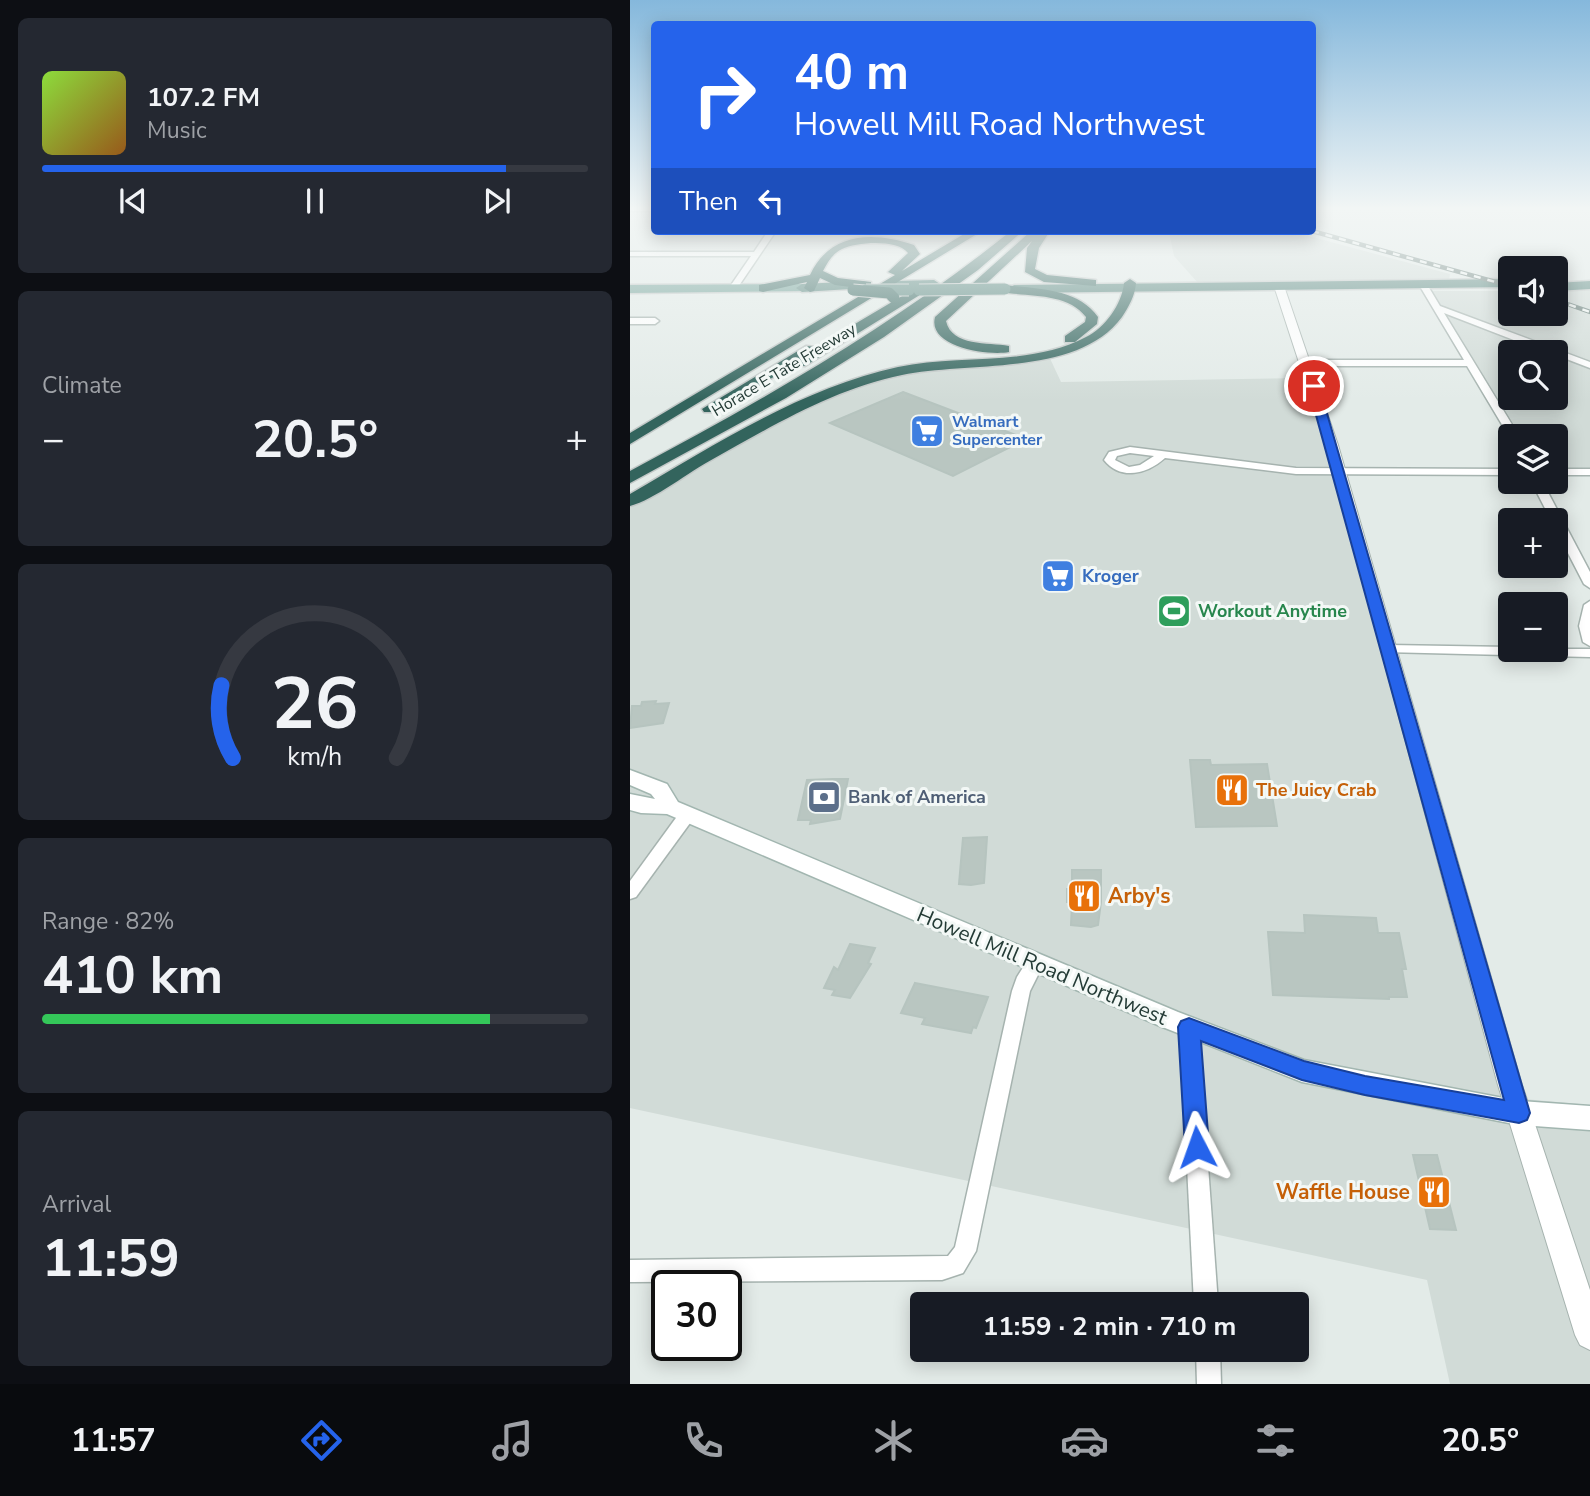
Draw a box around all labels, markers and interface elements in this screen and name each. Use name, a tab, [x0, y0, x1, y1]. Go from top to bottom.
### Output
text: 40 m	[794, 39, 909, 106]
icon: right	[679, 49, 770, 140]
text: 107.2 FM	[147, 80, 260, 115]
text: Howell Mill Road Northwest	[794, 103, 1205, 146]
text: Music	[147, 115, 207, 146]
icon: previous	[114, 182, 152, 220]
icon: pause	[296, 182, 334, 220]
icon: next	[478, 182, 516, 220]
icon: left	[752, 182, 790, 220]
text: Then	[679, 184, 738, 219]
map controls	[1498, 256, 1568, 662]
button: sound	[1498, 256, 1568, 326]
street label: Horace E Tate Freeway	[708, 318, 861, 422]
button: search	[1498, 340, 1568, 410]
pin	[1284, 356, 1344, 416]
icon: arrive	[1295, 367, 1333, 405]
text: Climate	[42, 370, 122, 401]
text: 20.5°	[252, 404, 378, 475]
place label: Walmart Supercenter	[952, 411, 1043, 451]
supermarket icon: Walmart Supercenter	[908, 412, 946, 450]
text: −	[42, 414, 65, 465]
text: +	[565, 414, 588, 465]
button: layers	[1498, 424, 1568, 494]
button: +	[1498, 508, 1568, 578]
supermarket icon: Kroger	[1039, 557, 1077, 595]
place label: Kroger	[1082, 564, 1139, 588]
sports icon: Workout Anytime	[1155, 592, 1193, 630]
button: −	[1498, 592, 1568, 662]
place label: Workout Anytime	[1198, 599, 1347, 623]
text: 26	[271, 654, 359, 754]
text: km/h	[287, 740, 343, 774]
restaurant icon: The Juicy Crab	[1213, 771, 1251, 809]
bank icon: Bank of America	[805, 778, 843, 816]
place label: The Juicy Crab	[1256, 778, 1377, 802]
place label: Bank of America	[848, 785, 986, 809]
restaurant icon: Arby's	[1065, 877, 1103, 915]
place label: Arby's	[1108, 882, 1171, 910]
street label: Howell Mill Road Northwest	[913, 900, 1172, 1032]
text: Range · 82%	[42, 906, 174, 937]
text: 410 km	[42, 940, 223, 1011]
position arrow	[1160, 1110, 1234, 1184]
restaurant icon: Waffle House	[1415, 1173, 1453, 1211]
place label: Waffle House	[1276, 1178, 1410, 1206]
text: Arrival	[42, 1189, 111, 1220]
text: 11:59	[42, 1223, 180, 1294]
speed limit sign: 30	[651, 1270, 742, 1361]
text: 11:59 · 2 min · 710 m	[983, 1309, 1236, 1344]
icon: directions	[297, 1416, 346, 1465]
icon: music	[488, 1416, 537, 1465]
icon: phone	[679, 1416, 728, 1465]
icon: climate	[869, 1416, 918, 1465]
icon: car	[1060, 1416, 1109, 1465]
icon: filters	[1251, 1416, 1300, 1465]
text: 11:57	[71, 1419, 156, 1462]
text: 20.5°	[1441, 1419, 1519, 1462]

